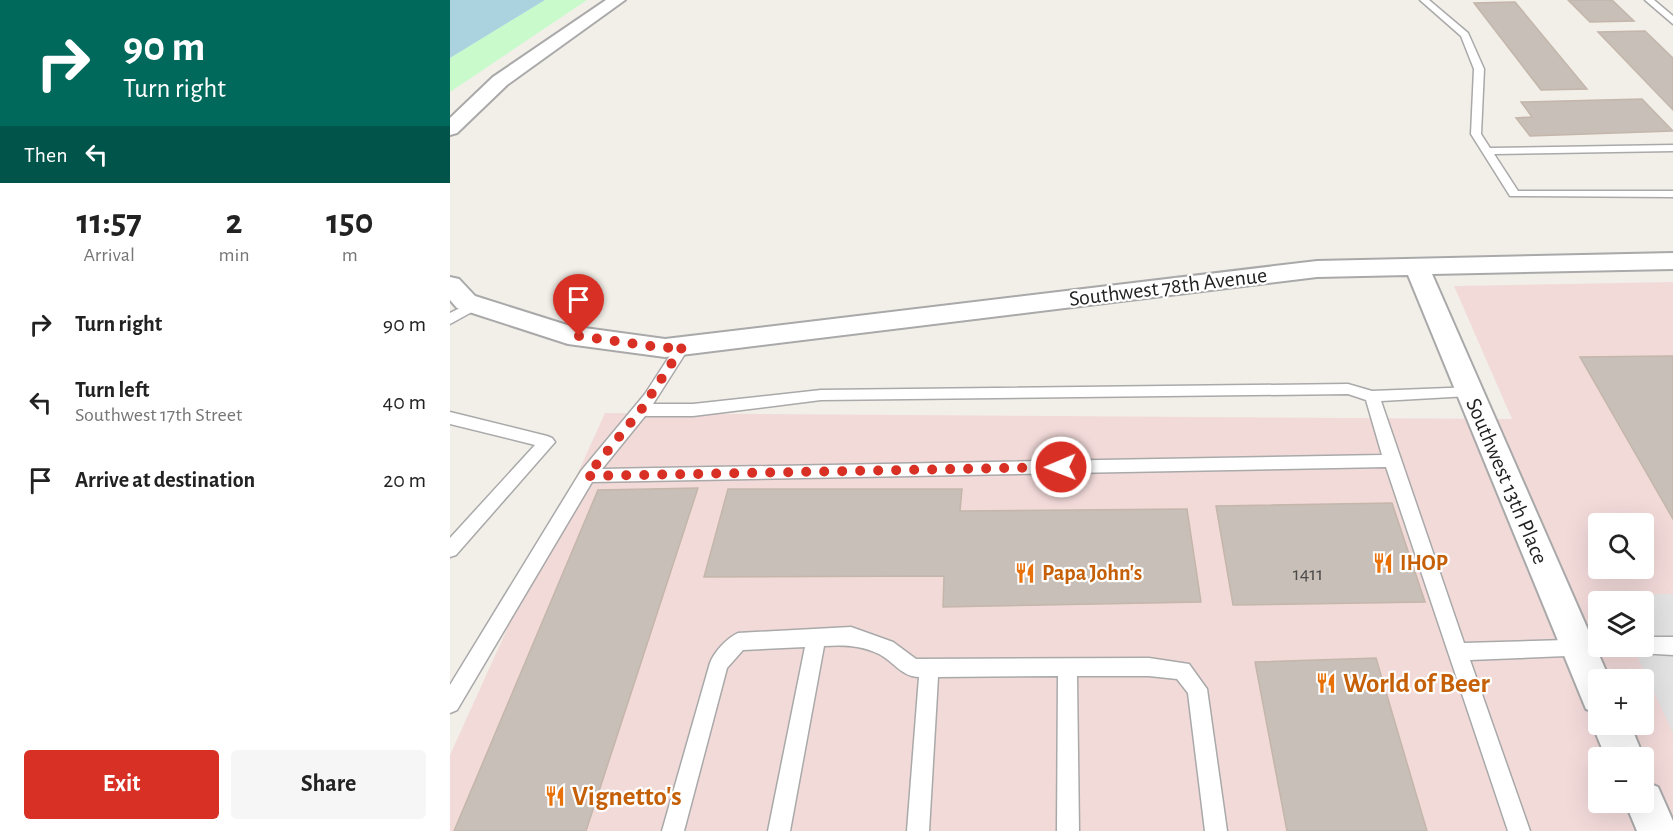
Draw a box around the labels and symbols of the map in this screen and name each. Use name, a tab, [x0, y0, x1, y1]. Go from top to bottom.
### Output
street label: Southwest 78th Avenue	[1068, 264, 1268, 310]
pin	[553, 274, 604, 336]
street label: Southwest 13th Place	[1462, 395, 1552, 567]
position arrow	[1029, 435, 1093, 499]
restaurant icon: IHOP	[1371, 551, 1395, 575]
place label: IHOP	[1400, 552, 1448, 574]
restaurant icon: Papa John's	[1013, 561, 1037, 585]
place label: Papa John's	[1042, 562, 1142, 584]
house number: 1411	[1293, 564, 1323, 584]
place label: World of Beer	[1343, 670, 1491, 697]
restaurant icon: World of Beer	[1314, 671, 1338, 695]
place label: Vignetto's	[572, 783, 682, 810]
restaurant icon: Vignetto's	[543, 784, 567, 808]

